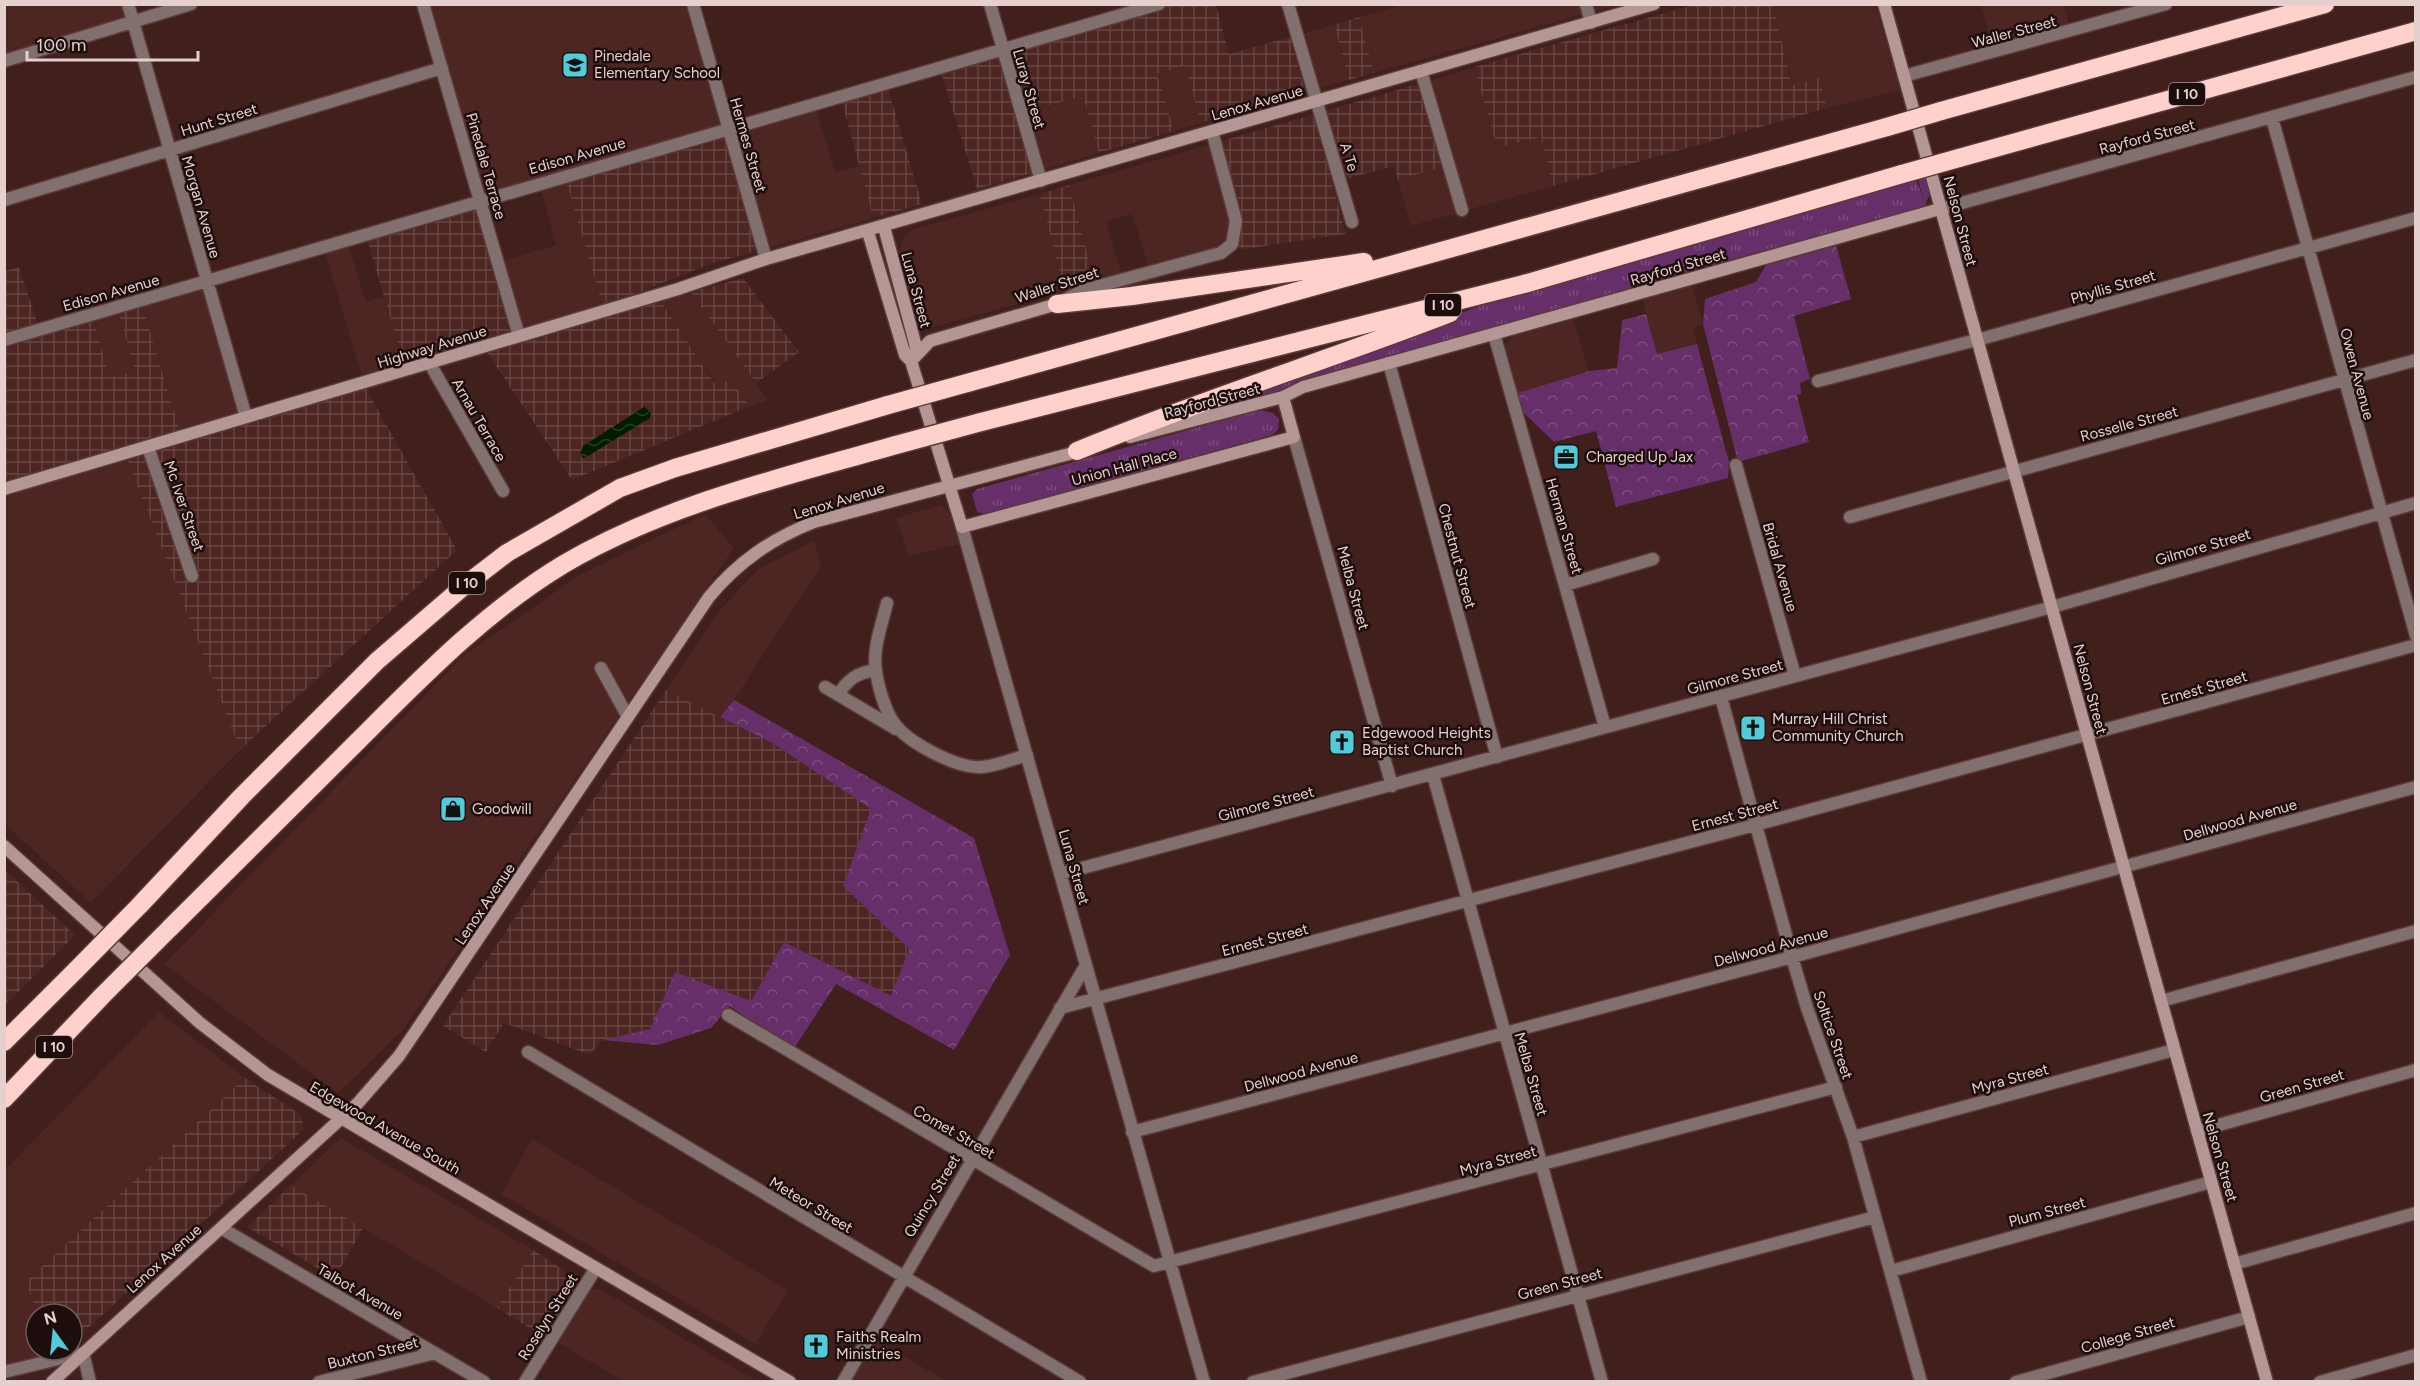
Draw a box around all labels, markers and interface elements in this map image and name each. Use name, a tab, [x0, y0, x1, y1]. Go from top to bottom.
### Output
street label: Waller Street	[1970, 12, 2059, 52]
scale bar	[27, 24, 198, 62]
text: 100 m	[36, 34, 86, 56]
place label: Pinedale Elementary School	[594, 47, 720, 82]
street label: Luray Street	[1009, 47, 1049, 131]
school or university icon: Pinedale Elementary School	[560, 50, 590, 80]
street label: Lenox Avenue	[1209, 81, 1305, 125]
road number: I 10	[2169, 83, 2205, 105]
street label: Hermes Street	[726, 95, 770, 195]
street label: Hunt Street	[178, 100, 260, 140]
street label: Pinedale Terrace	[462, 111, 510, 221]
street label: Rayford Street	[2097, 115, 2197, 158]
street label: Edison Avenue	[527, 134, 627, 178]
street label: A Te	[1336, 140, 1362, 174]
street label: Morgan Avenue	[178, 154, 224, 260]
street label: Nelson Street	[1939, 174, 1981, 268]
street label: Rayford Street	[1628, 245, 1728, 289]
street label: Luna Street	[897, 250, 935, 330]
street label: Waller Street	[1013, 263, 1101, 307]
street label: Phyllis Street	[2068, 266, 2158, 308]
street label: Edison Avenue	[61, 271, 161, 315]
road number: I 10	[1425, 294, 1461, 316]
street label: Highway Avenue	[375, 322, 489, 372]
street label: Owen Avenue	[2336, 326, 2378, 422]
street label: Arnau Terrace	[448, 375, 510, 465]
street label: Rayford Street	[1162, 379, 1262, 422]
street label: Rosselle Street	[2078, 402, 2180, 446]
office icon: Charged Up Jax	[1551, 442, 1581, 472]
street label: Union Hall Place	[1069, 444, 1179, 490]
place label: Charged Up Jax	[1586, 448, 1693, 466]
street label: Mc Iver Street	[160, 458, 208, 554]
street label: Herman Street	[1542, 476, 1586, 576]
street label: Lenox Avenue	[791, 479, 887, 523]
street label: Chestnut Street	[1434, 501, 1480, 611]
street label: Bridal Avenue	[1759, 520, 1801, 614]
street label: Gilmore Street	[2153, 525, 2253, 569]
street label: Melba Street	[1333, 544, 1373, 632]
road number: I 10	[449, 572, 485, 594]
street label: Nelson Street	[2069, 642, 2111, 736]
street label: Gilmore Street	[1685, 655, 1785, 698]
street label: Ernest Street	[2159, 667, 2250, 709]
place label: Murray Hill Christ Community Church	[1772, 710, 1904, 745]
church icon: Murray Hill Christ Community Church	[1738, 713, 1768, 743]
place label: Edgewood Heights Baptist Church	[1362, 724, 1491, 759]
church icon: Edgewood Heights Baptist Church	[1327, 727, 1357, 757]
street label: Gilmore Street	[1216, 782, 1316, 825]
shop icon: Goodwill	[438, 794, 468, 824]
street label: Ernest Street	[1690, 795, 1781, 835]
street label: Dellwood Avenue	[2181, 795, 2299, 845]
place label: Goodwill	[472, 800, 531, 818]
street label: Luna Street	[1055, 827, 1093, 907]
street label: Lenox Avenue	[451, 860, 519, 948]
street label: Ernest Street	[1220, 920, 1311, 960]
street label: Dellwood Avenue	[1712, 923, 1830, 971]
street label: Soltice Street	[1809, 988, 1857, 1082]
street label: Melba Street	[1510, 1030, 1552, 1118]
road number: I 10	[36, 1036, 72, 1058]
street label: Dellwood Avenue	[1242, 1048, 1360, 1096]
street label: Myra Street	[1970, 1060, 2051, 1098]
street label: Green Street	[2258, 1065, 2347, 1107]
street label: Edgewood Avenue South	[307, 1078, 463, 1178]
street label: Comet Street	[910, 1101, 999, 1163]
street label: Nelson Street	[2199, 1110, 2242, 1204]
street label: Myra Street	[1458, 1142, 1539, 1180]
street label: Quincy Street	[900, 1151, 964, 1241]
street label: Meteor Street	[766, 1173, 856, 1237]
street label: Plum Street	[2007, 1193, 2088, 1231]
street label: Lenox Avenue	[123, 1221, 205, 1297]
street label: Talbot Avenue	[314, 1260, 406, 1324]
street label: Green Street	[1516, 1264, 1605, 1304]
street label: Roselyn Street	[514, 1270, 582, 1364]
north arrow	[24, 1302, 84, 1362]
text: N	[42, 1307, 59, 1329]
street label: College Street	[2079, 1313, 2177, 1357]
place label: Faiths Realm Ministries	[836, 1328, 921, 1363]
church icon: Faiths Realm Ministries	[801, 1331, 831, 1361]
street label: Buxton Street	[326, 1333, 421, 1373]

